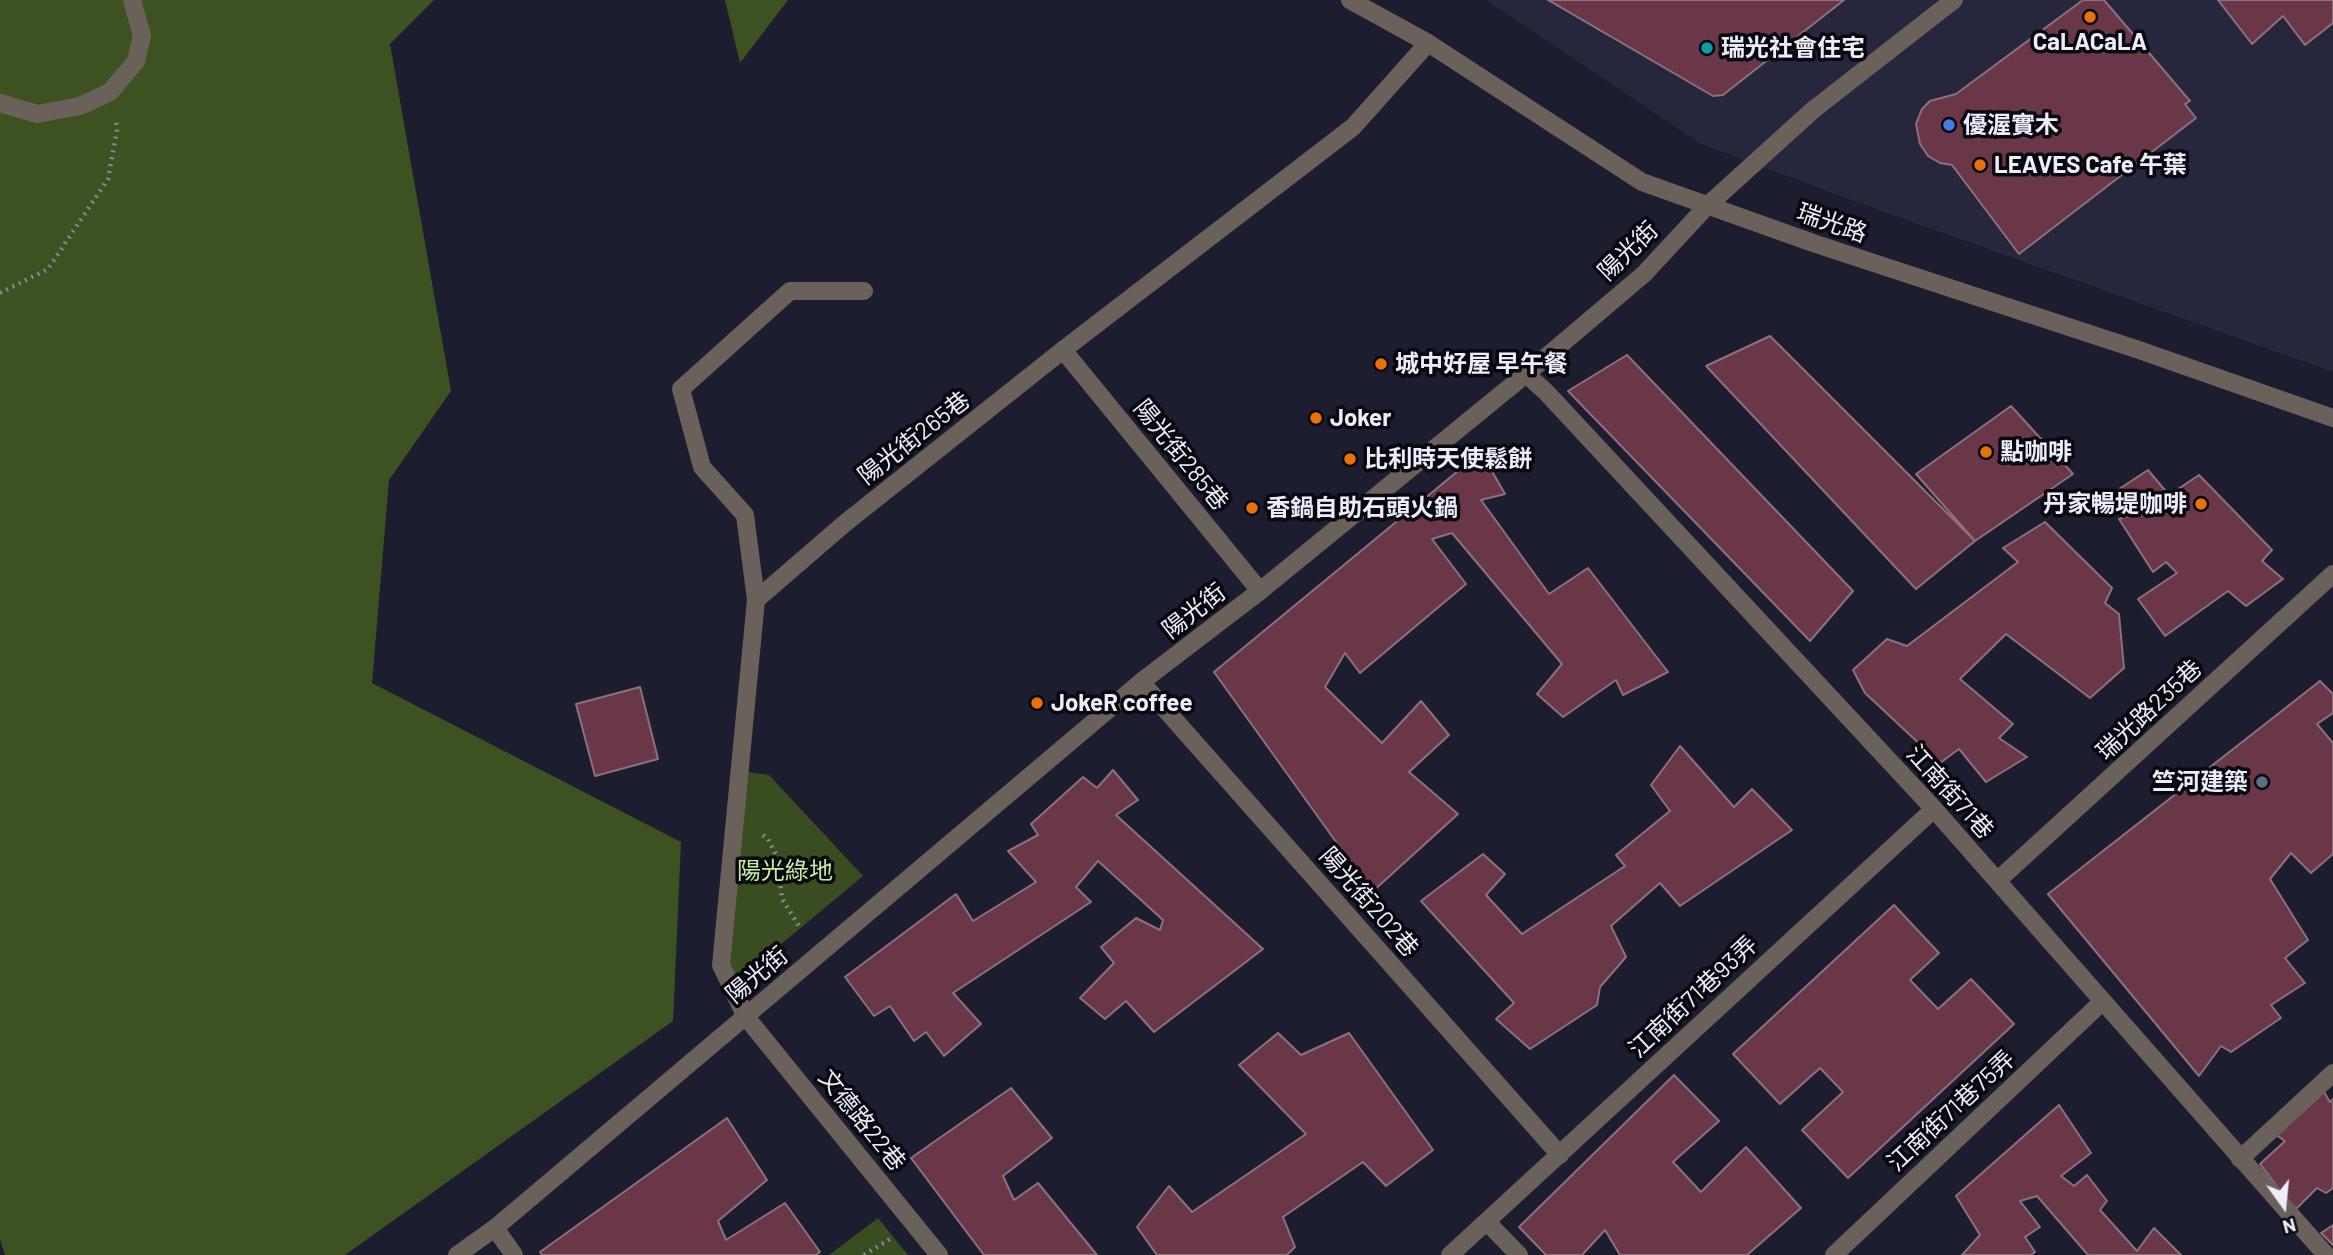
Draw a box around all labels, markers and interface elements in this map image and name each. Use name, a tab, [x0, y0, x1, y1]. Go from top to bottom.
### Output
marker: CaLACaLA	[2082, 9, 2098, 25]
place label: CaLACaLA	[2033, 28, 2147, 56]
place label: 瑞光社會住宅	[1721, 34, 1865, 62]
marker: 瑞光社會住宅	[1699, 40, 1715, 56]
place label: 優渥實木	[1963, 111, 2059, 139]
marker: 優渥實木	[1941, 117, 1957, 133]
place label: LEAVES Cafe 午葉	[1994, 151, 2187, 179]
marker: LEAVES Cafe 午葉	[1972, 157, 1988, 173]
street label: 瑞光路	[1793, 198, 1871, 248]
street label: 陽光街	[1592, 216, 1664, 286]
place label: 城中好屋 早午餐	[1395, 350, 1568, 378]
marker: 城中好屋 早午餐	[1373, 356, 1389, 372]
street label: 陽光街265巷	[853, 386, 975, 490]
street label: 陽光街285巷	[1128, 394, 1234, 516]
place label: Joker	[1330, 404, 1391, 432]
marker: Joker	[1308, 410, 1324, 426]
place label: 點咖啡	[2000, 438, 2072, 466]
marker: 點咖啡	[1978, 444, 1994, 460]
place label: 比利時天使鬆餅	[1364, 445, 1532, 473]
marker: 比利時天使鬆餅	[1342, 451, 1358, 467]
place label: 丹家暢堤咖啡	[2043, 490, 2187, 518]
place label: 香鍋自助石頭火鍋	[1266, 494, 1458, 522]
marker: 丹家暢堤咖啡	[2193, 496, 2209, 512]
marker: 香鍋自助石頭火鍋	[1244, 500, 1260, 516]
street label: 陽光街	[1157, 577, 1231, 645]
street label: 瑞光路235巷	[2090, 654, 2208, 766]
place label: JokeR coffee	[1051, 689, 1193, 717]
marker: JokeR coffee	[1029, 695, 1045, 711]
street label: 江南街71巷	[1901, 739, 1999, 845]
place label: 竺河建築	[2152, 768, 2248, 796]
marker: 竺河建築	[2254, 774, 2270, 790]
street label: 陽光街202巷	[1314, 842, 1424, 962]
park label: 陽光綠地	[737, 857, 833, 885]
street label: 江南街71巷93弄	[1623, 930, 1763, 1064]
street label: 陽光街	[720, 941, 794, 1009]
street label: 江南街71巷75弄	[1881, 1045, 2021, 1177]
street label: 文德路22巷	[813, 1064, 911, 1176]
north arrow	[2249, 1171, 2319, 1241]
text: N	[2280, 1214, 2299, 1240]

